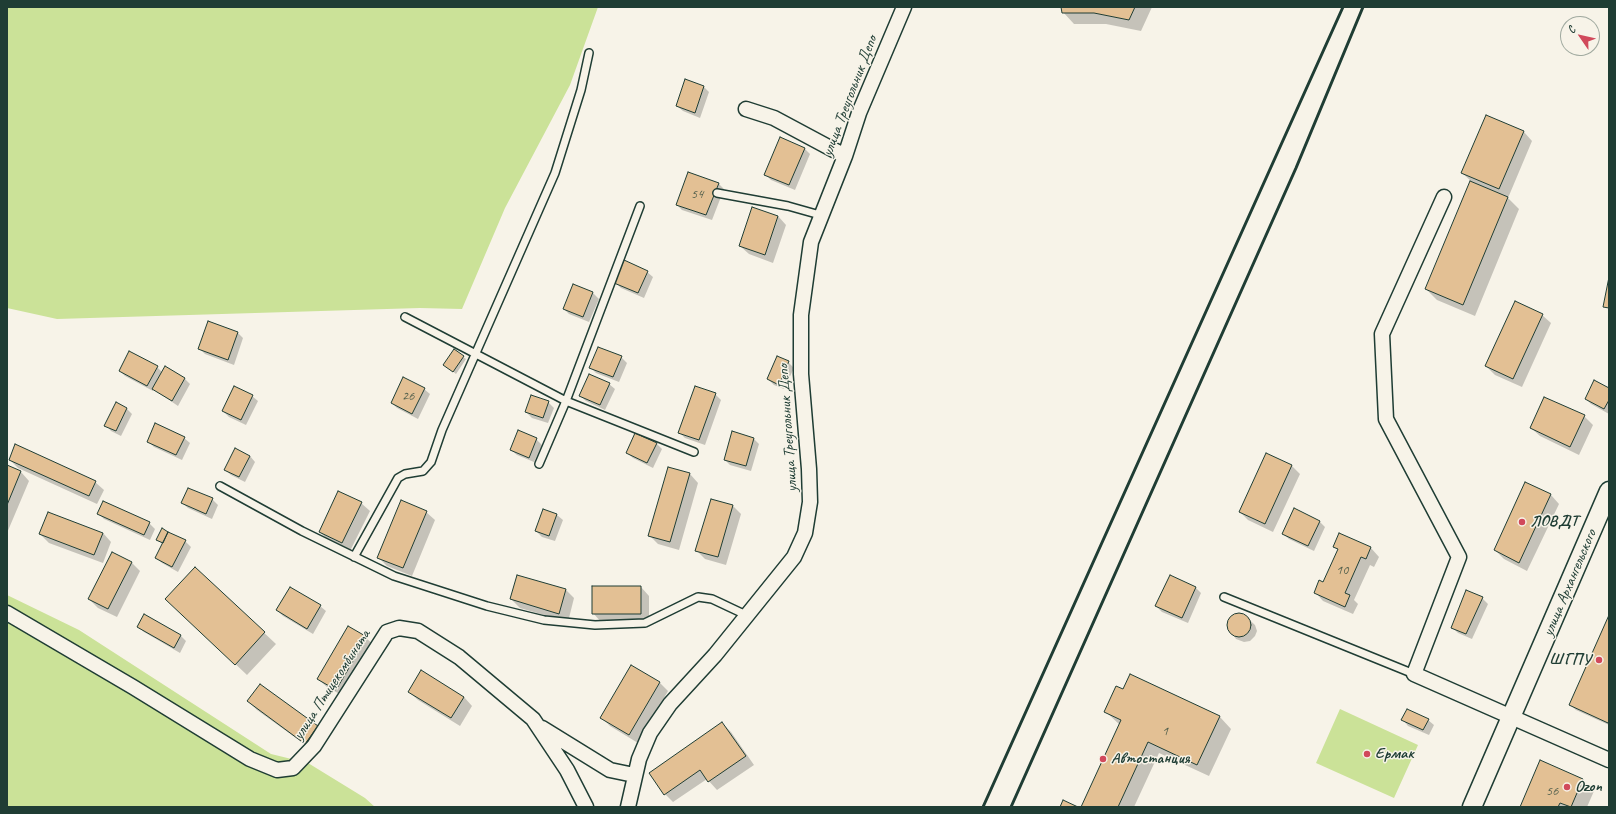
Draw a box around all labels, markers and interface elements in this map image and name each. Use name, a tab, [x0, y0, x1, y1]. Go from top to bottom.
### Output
north arrow	[1560, 16, 1600, 56]
text: С	[1564, 24, 1578, 36]
street label: улица Треугольник Депо	[818, 33, 882, 159]
house number: 54	[691, 186, 703, 202]
street label: улица Треугольник Депо	[774, 363, 802, 493]
house number: 26	[402, 388, 414, 404]
place label: ЛОВДТ	[1530, 512, 1578, 532]
marker: ЛОВДТ	[1517, 517, 1527, 527]
street label: улица Архангельского	[1539, 527, 1601, 639]
house number: 10	[1336, 562, 1348, 578]
street label: улица Птицекомбината	[289, 626, 375, 744]
place label: ШГПУ	[1549, 650, 1591, 670]
marker: ШГПУ	[1594, 655, 1604, 665]
house number: 1	[1162, 723, 1168, 739]
place label: Ермак	[1375, 744, 1414, 764]
place label: Автостанция	[1111, 749, 1190, 769]
marker: Ермак	[1362, 749, 1372, 759]
marker: Автостанция	[1098, 754, 1108, 764]
place label: Ozon	[1575, 777, 1602, 797]
marker: Ozon	[1562, 782, 1572, 792]
house number: 56	[1546, 783, 1558, 799]

